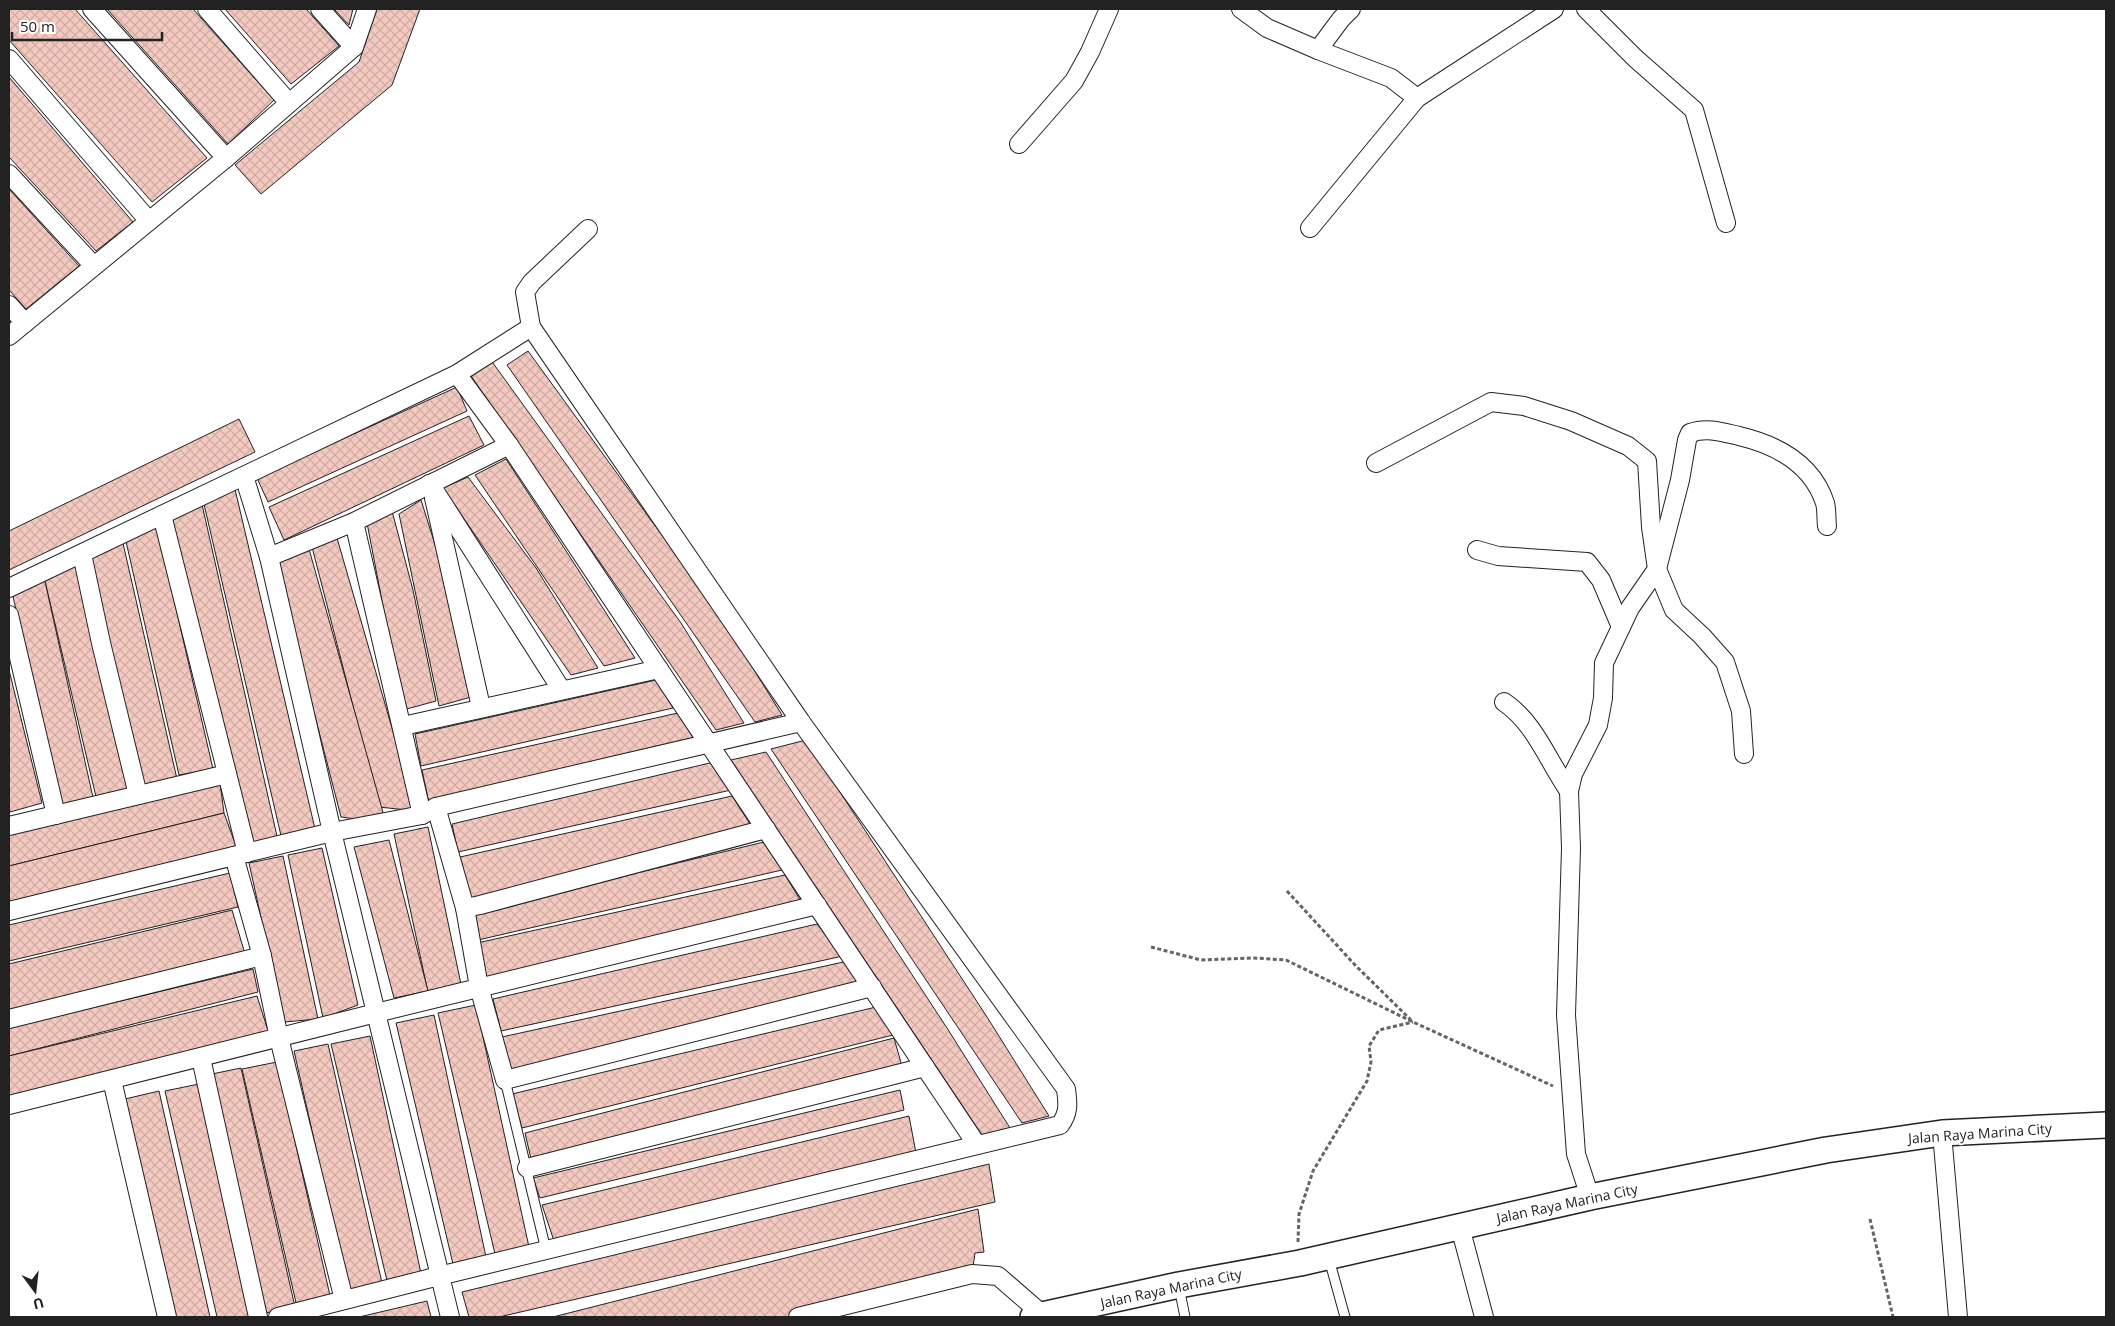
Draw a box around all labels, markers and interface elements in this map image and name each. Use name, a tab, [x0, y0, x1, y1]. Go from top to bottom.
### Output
scale bar	[12, 10, 162, 42]
text: 50 m	[20, 16, 55, 36]
street label: Jalan Raya Marina City	[1906, 1118, 2053, 1148]
street label: Jalan Raya Marina City	[1493, 1179, 1640, 1228]
street label: Jalan Raya Marina City	[1097, 1264, 1244, 1313]
north arrow	[10, 1266, 60, 1316]
text: U	[31, 1293, 46, 1315]

